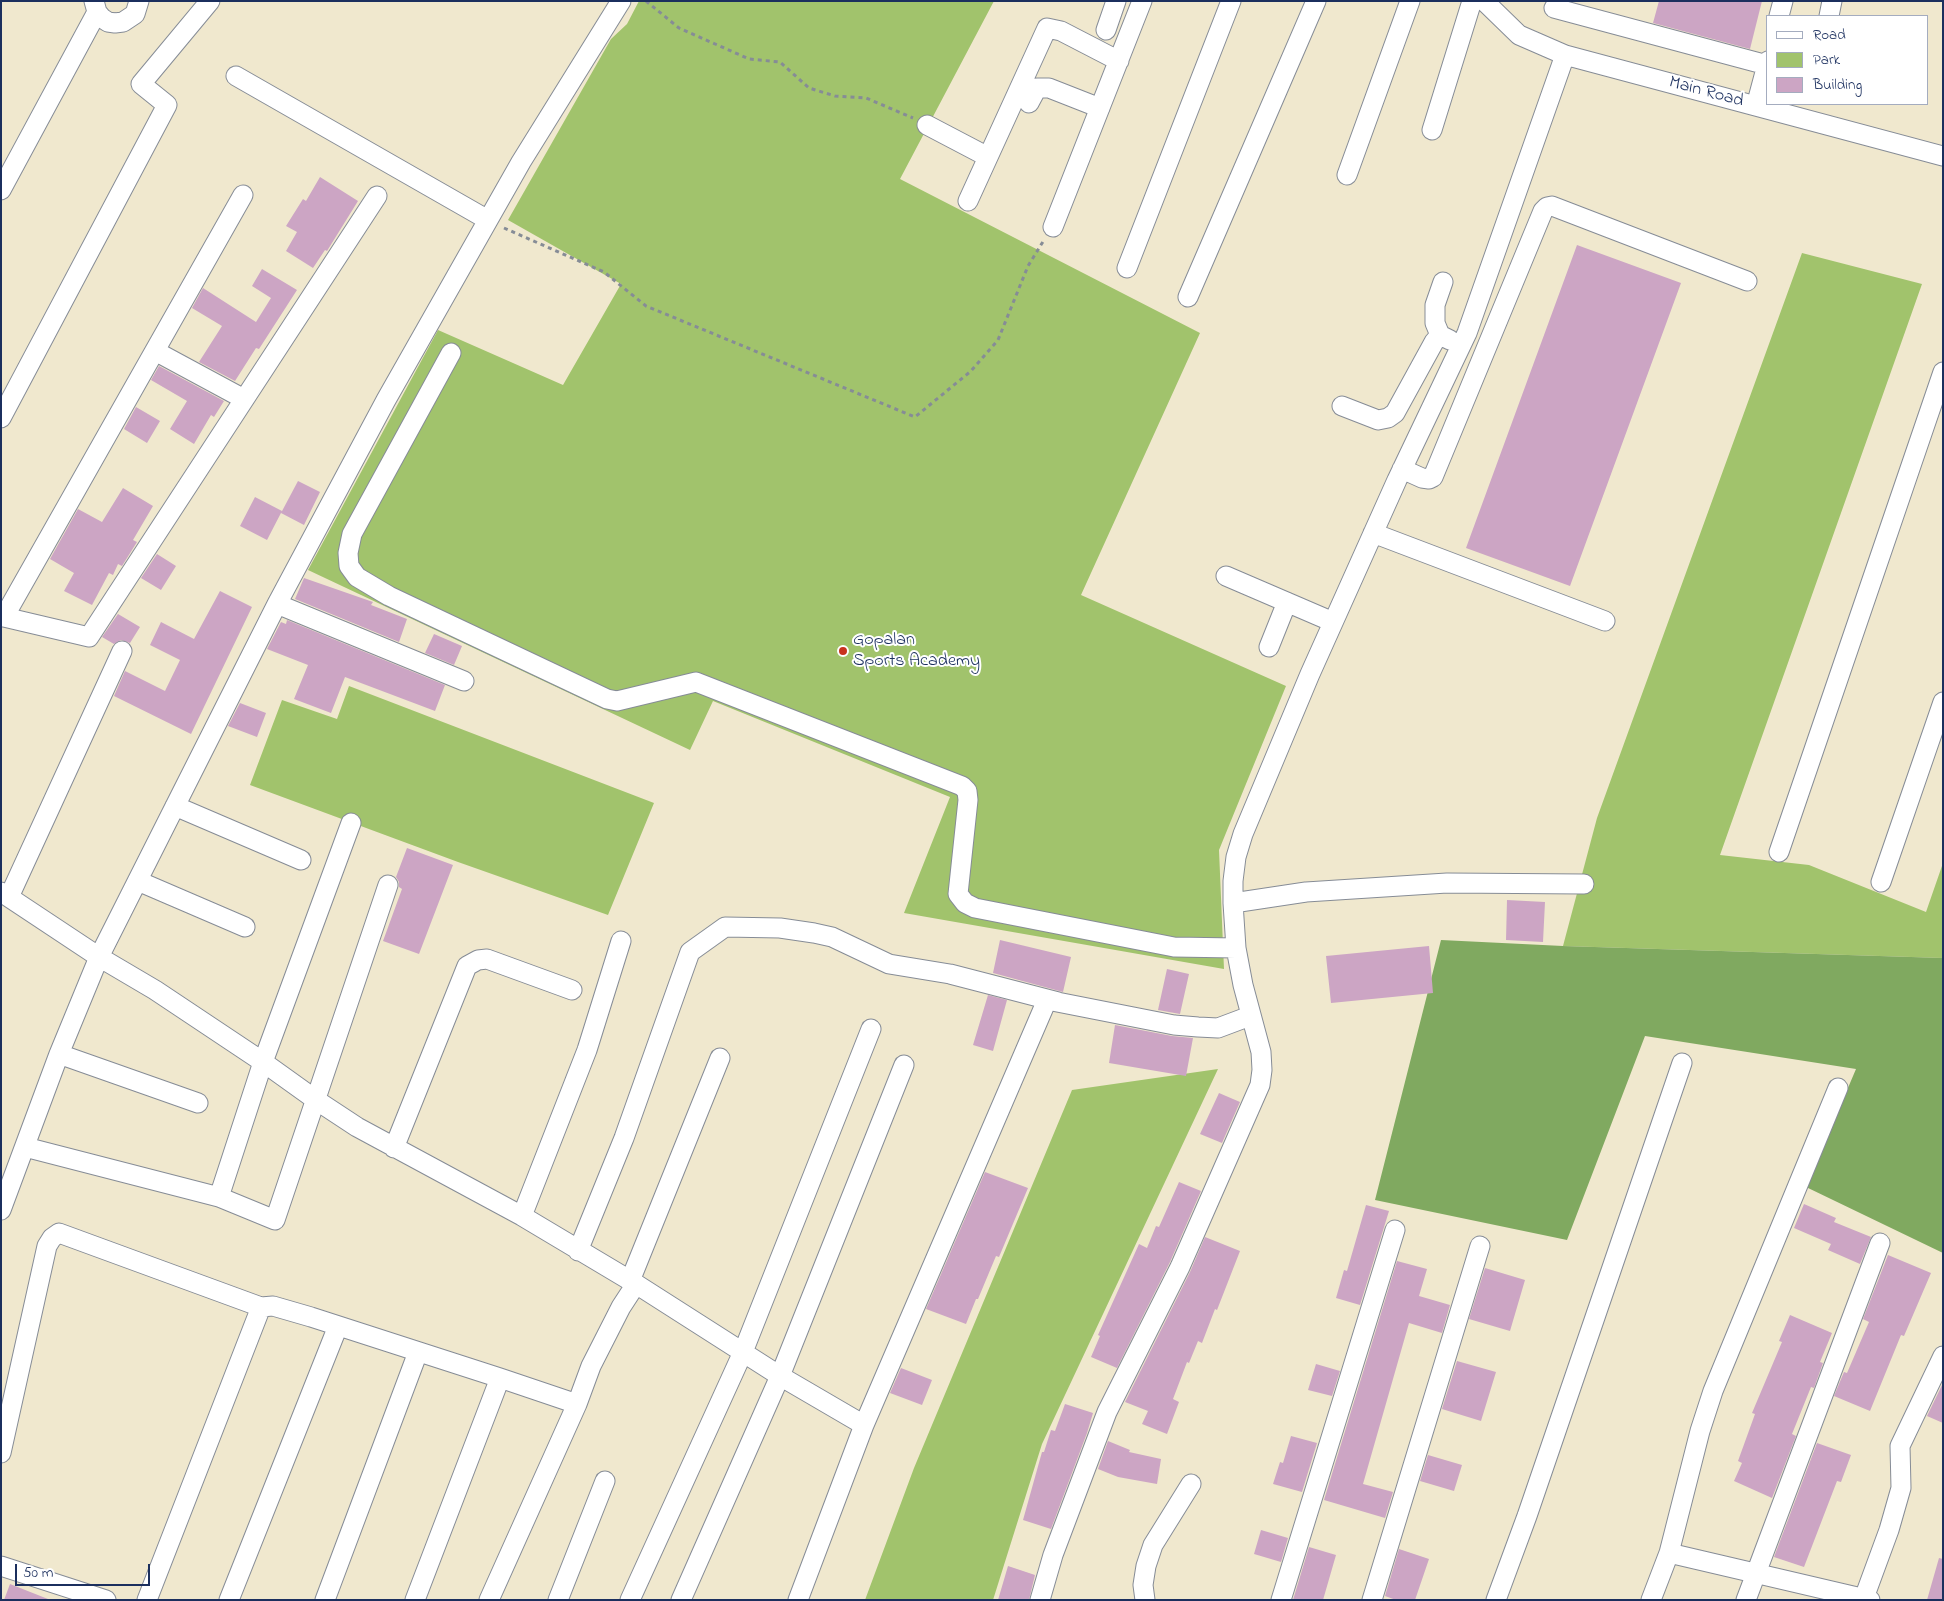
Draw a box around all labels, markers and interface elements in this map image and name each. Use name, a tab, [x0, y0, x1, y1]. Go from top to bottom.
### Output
legend	[1766, 15, 1929, 105]
text: Road	[1813, 24, 1846, 46]
text: Park	[1813, 49, 1840, 71]
street label: Main Road	[1666, 73, 1746, 113]
text: Building	[1813, 74, 1862, 96]
place label: Gopalan Sports Academy	[853, 630, 980, 672]
marker: Gopalan Sports Academy	[837, 645, 849, 657]
scale bar	[18, 1554, 152, 1586]
text: 50 m	[23, 1562, 53, 1584]

